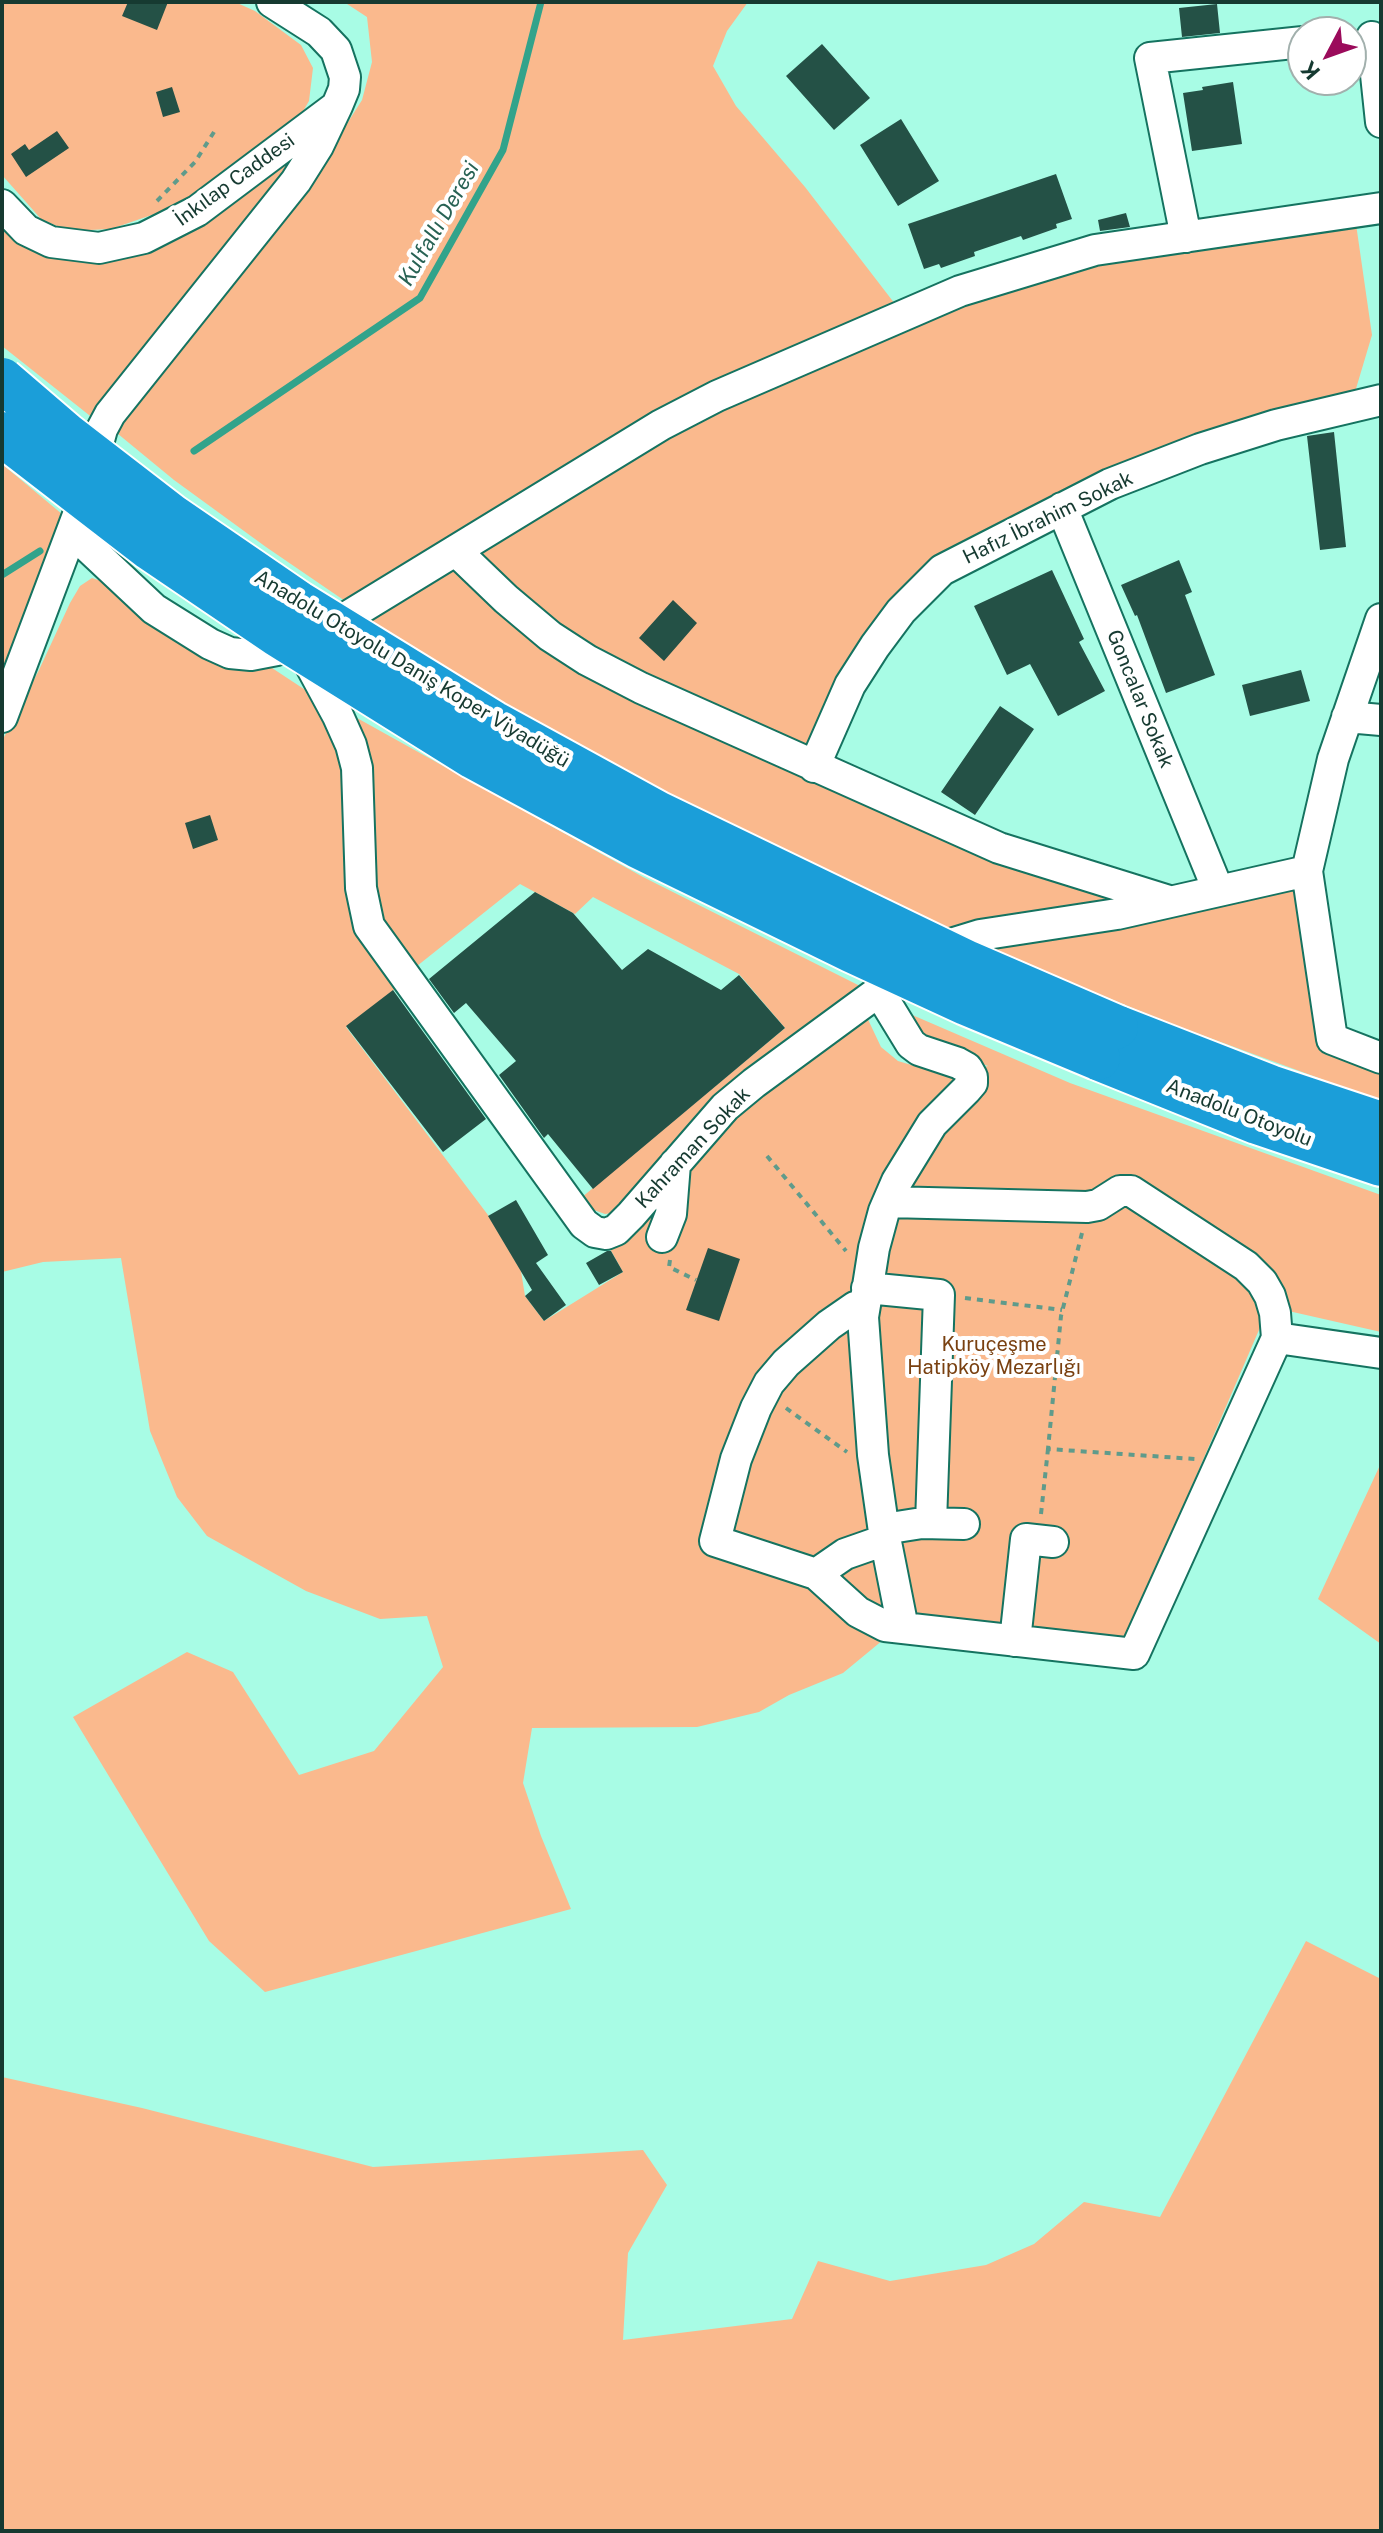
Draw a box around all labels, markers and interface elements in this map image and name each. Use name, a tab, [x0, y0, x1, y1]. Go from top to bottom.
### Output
north arrow	[1287, 16, 1367, 96]
text: K	[1295, 56, 1325, 85]
street label: İnkılap Caddesi	[170, 129, 300, 231]
water label: Kulfallı Deresi	[393, 157, 485, 291]
street label: Hafız İbrahim Sokak	[959, 466, 1137, 570]
street label: Anadolu Otoyolu Daniş Koper Viyadüğü	[250, 565, 574, 773]
street label: Goncalar Sokak	[1101, 626, 1179, 772]
street label: Anadolu Otoyolu	[1163, 1074, 1315, 1152]
street label: Kahraman Sokak	[631, 1082, 755, 1214]
park label: Kuruçeşme Hatipköy Mezarlığı	[907, 1333, 1081, 1380]

